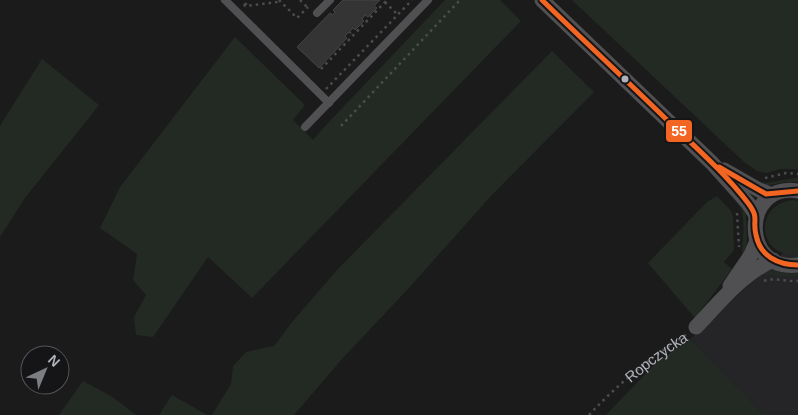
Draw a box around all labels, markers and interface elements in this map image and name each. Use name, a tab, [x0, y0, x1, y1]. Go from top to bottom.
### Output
unlabelled marker	[620, 74, 630, 84]
line badge: 55	[665, 119, 693, 143]
text: 55	[671, 123, 687, 139]
street label: Ropczycka	[621, 328, 691, 385]
north arrow	[20, 345, 70, 395]
text: N	[45, 351, 63, 370]

